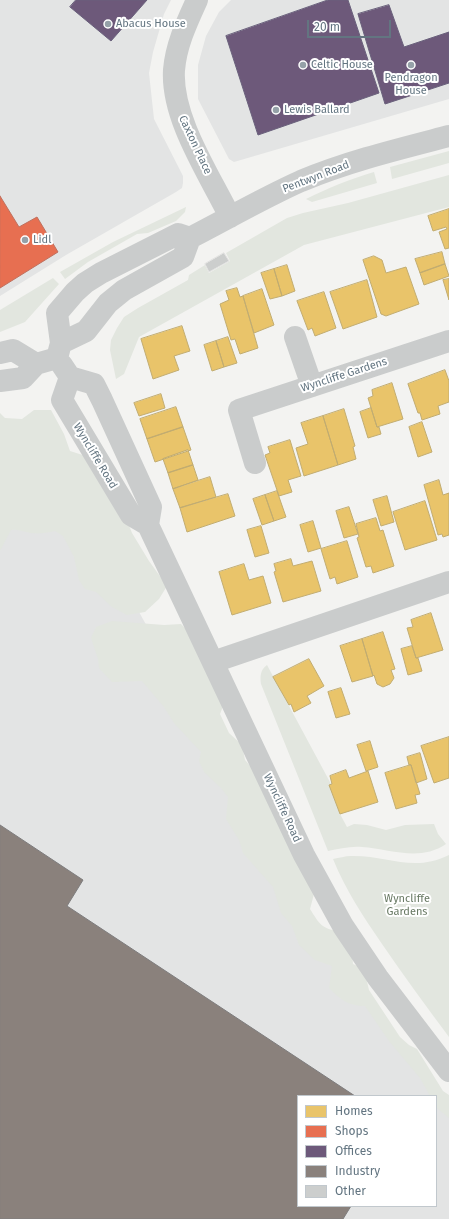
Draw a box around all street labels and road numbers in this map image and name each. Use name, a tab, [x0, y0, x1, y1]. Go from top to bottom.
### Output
street label: Caxton Place	[176, 113, 214, 177]
street label: Pentwyn Road	[281, 158, 351, 196]
street label: Wyncliffe Gardens	[299, 355, 389, 395]
street label: Wyncliffe Road	[70, 421, 120, 491]
street label: Wyncliffe Road	[260, 772, 304, 844]

